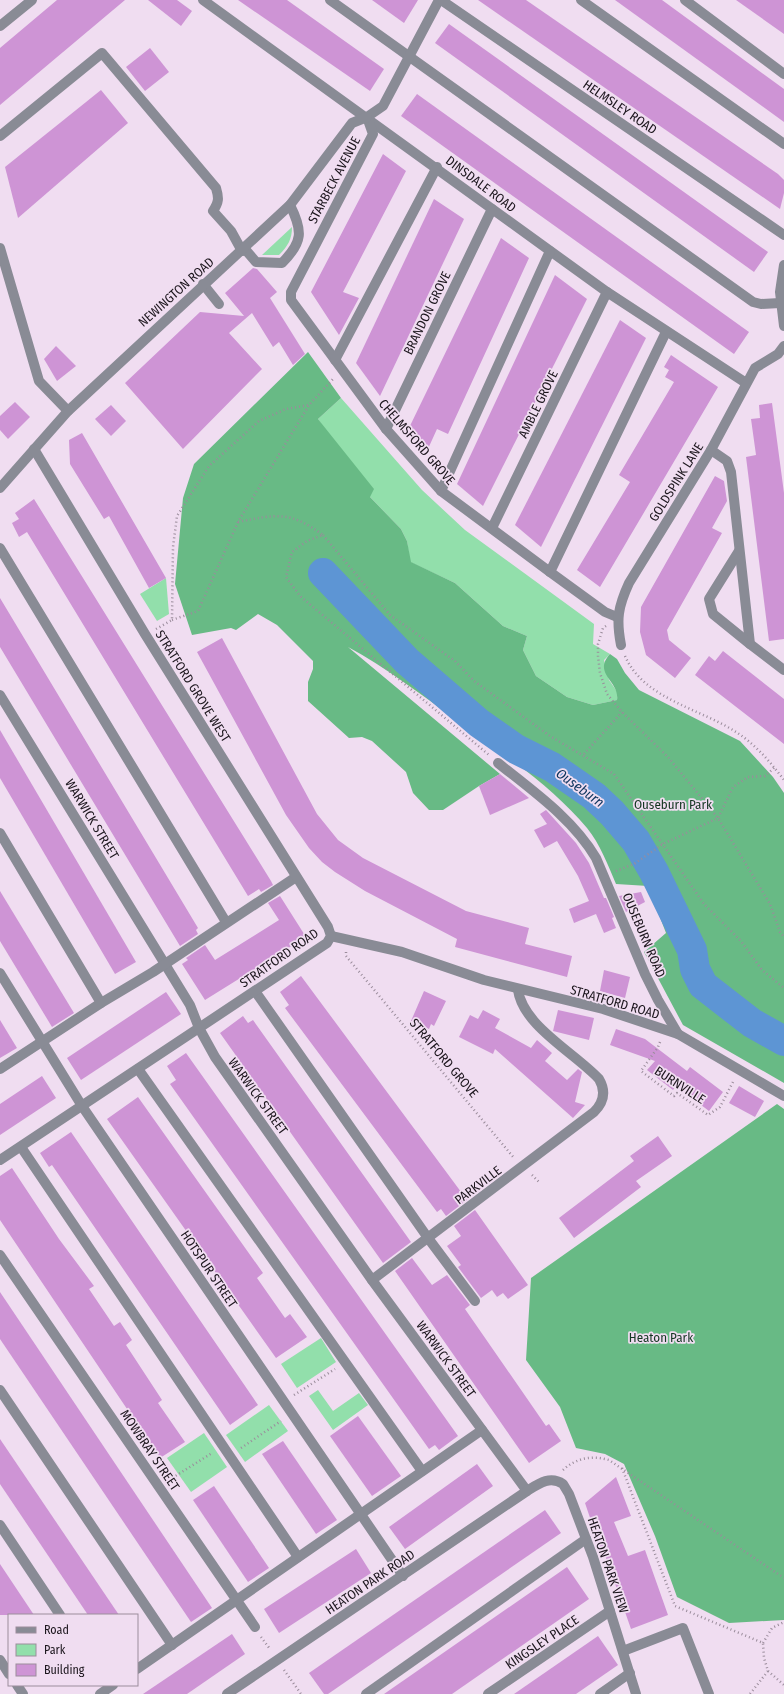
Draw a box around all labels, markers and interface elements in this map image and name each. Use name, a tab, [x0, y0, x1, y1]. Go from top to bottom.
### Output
street label: HELMSLEY ROAD	[580, 77, 660, 137]
street label: STARBECK AVENUE	[305, 134, 363, 226]
street label: DINSDALE ROAD	[443, 153, 519, 215]
street label: NEWINGTON ROAD	[135, 254, 217, 330]
street label: BRANDON GROVE	[400, 269, 454, 357]
street label: AMBLE GROVE	[515, 368, 561, 440]
street label: CHELMSFORD GROVE	[376, 396, 458, 488]
street label: GOLDSPINK LANE	[646, 440, 706, 524]
street label: STRATFORD GROVE WEST	[152, 627, 234, 745]
water label: Ouseburn	[553, 765, 607, 811]
street label: WARWICK STREET	[62, 776, 122, 862]
park label: Ouseburn Park	[634, 797, 713, 812]
street label: OUSEBURN ROAD	[619, 890, 669, 980]
street label: STRATFORD ROAD	[237, 925, 321, 991]
street label: STRATFORD ROAD	[569, 982, 661, 1022]
street label: STRATFORD GROVE	[407, 1016, 481, 1100]
street label: WARWICK STREET	[225, 1055, 291, 1137]
street label: BURNVILLE	[652, 1063, 708, 1107]
street label: PARKVILLE	[452, 1163, 504, 1207]
street label: HOTSPUR STREET	[178, 1228, 240, 1310]
street label: WARWICK STREET	[413, 1318, 479, 1400]
park label: Heaton Park	[629, 1330, 694, 1345]
street label: MOWBRAY STREET	[117, 1407, 183, 1493]
street label: HEATON PARK VIEW	[585, 1515, 632, 1615]
street label: HEATON PARK ROAD	[323, 1547, 417, 1617]
street label: KINGSLEY PLACE	[502, 1612, 582, 1672]
legend	[8, 1614, 138, 1686]
text: Road	[44, 1623, 69, 1637]
text: Park	[44, 1643, 66, 1657]
text: Building	[44, 1663, 85, 1677]

